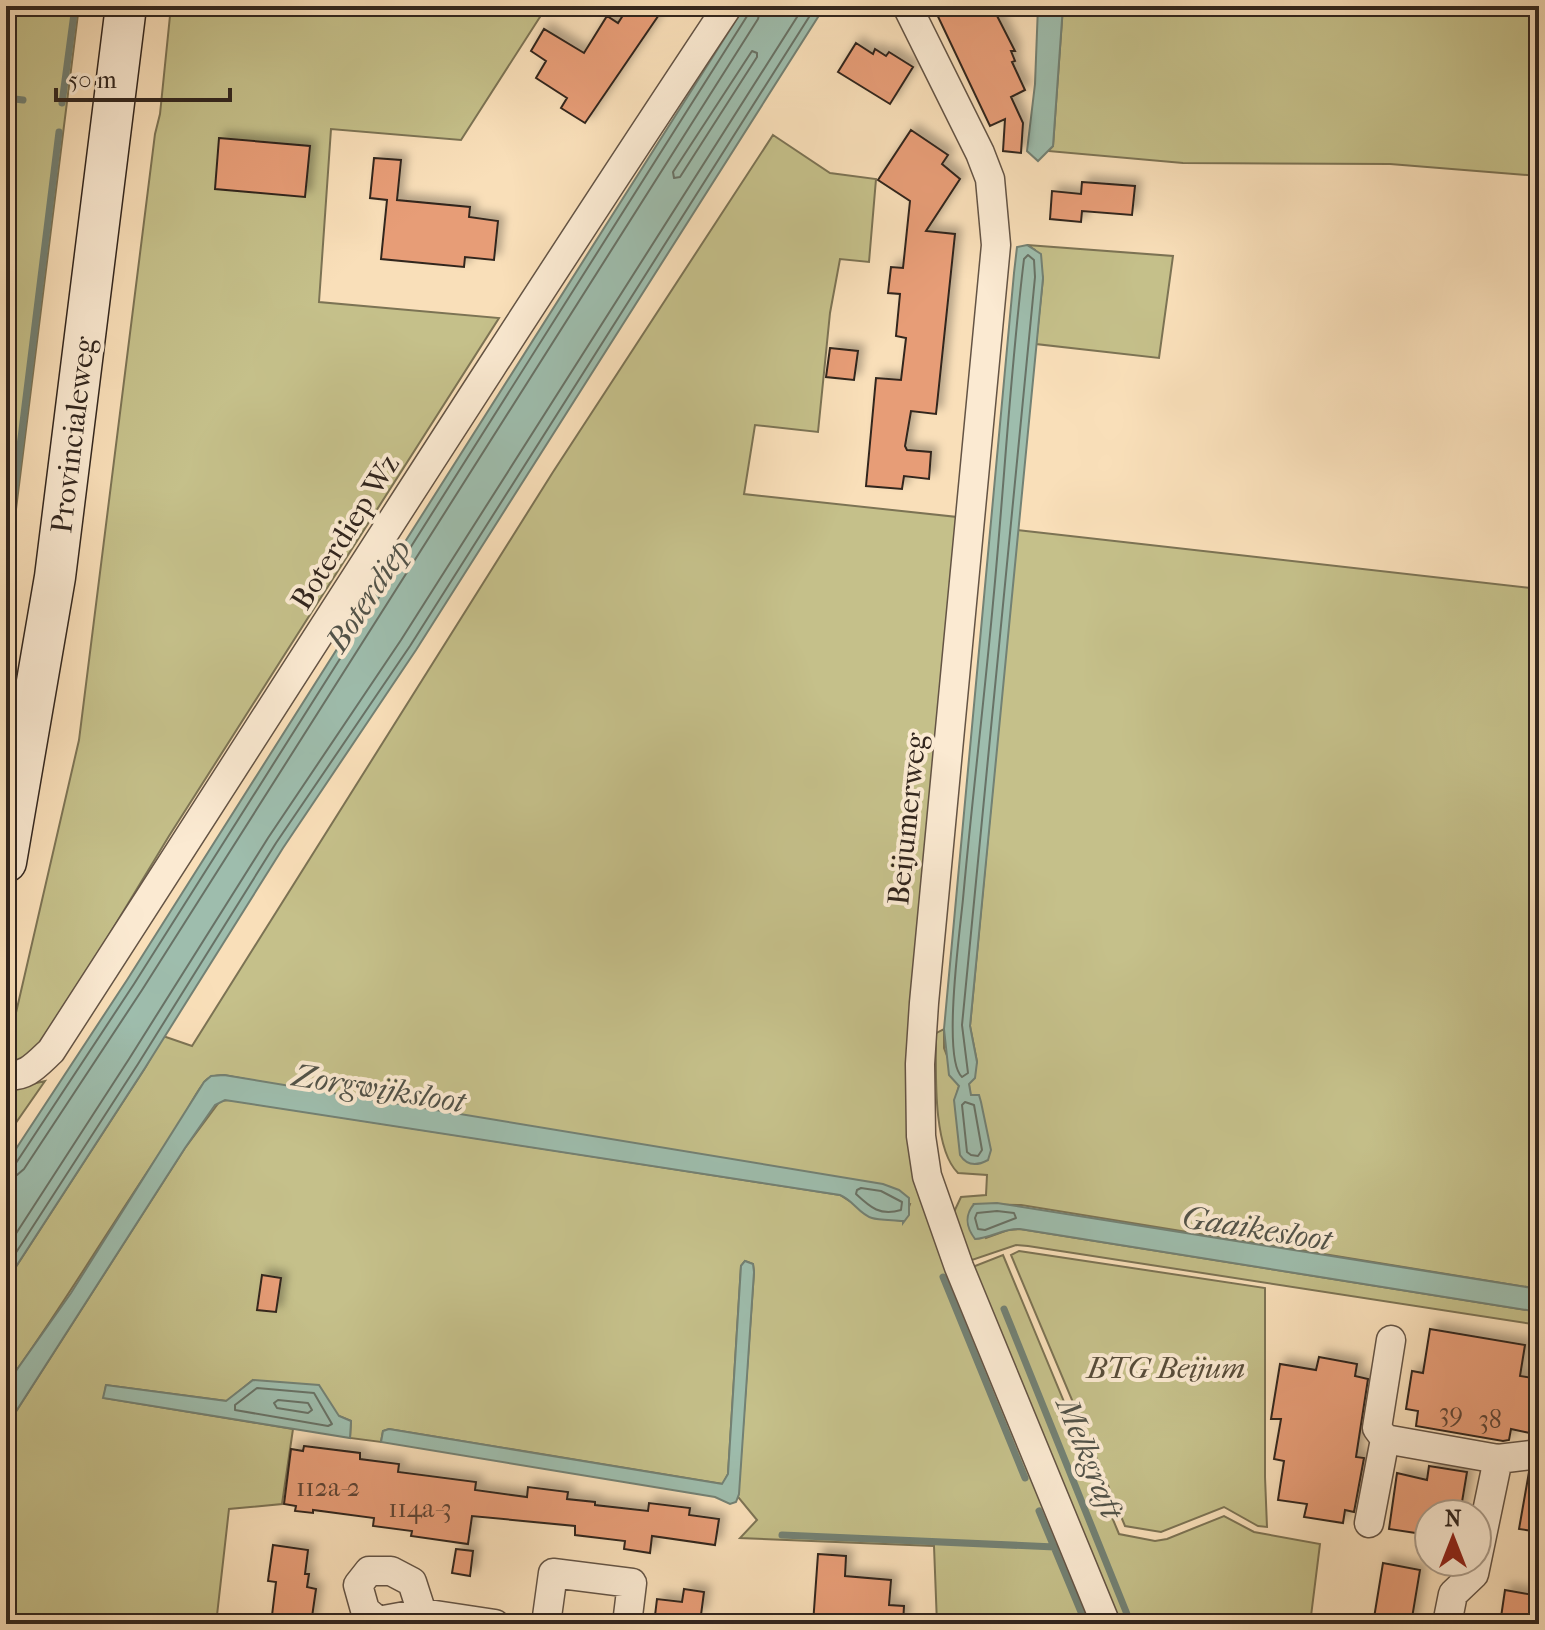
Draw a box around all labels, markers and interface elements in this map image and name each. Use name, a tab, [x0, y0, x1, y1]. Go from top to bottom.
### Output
scale bar	[56, 52, 230, 102]
text: 50 m	[68, 66, 117, 94]
street label: Provincialeweg	[44, 334, 103, 535]
street label: Boterdiep Wz	[283, 448, 407, 616]
water label: Boterdiep	[318, 532, 418, 658]
street label: Beijumerweg	[881, 730, 934, 907]
water label: Zorgwijksloot	[288, 1056, 470, 1121]
water label: Gaaikesloot	[1180, 1198, 1336, 1259]
park label: BTG Beijum	[1085, 1351, 1245, 1386]
water label: Melkgraft	[1048, 1390, 1131, 1526]
house number: 39	[1439, 1397, 1463, 1428]
house number: 38	[1478, 1404, 1502, 1435]
house number: 112a-2	[296, 1472, 360, 1503]
house number: 114a-3	[388, 1493, 452, 1524]
north arrow	[1413, 1498, 1493, 1578]
text: N	[1445, 1506, 1462, 1532]

